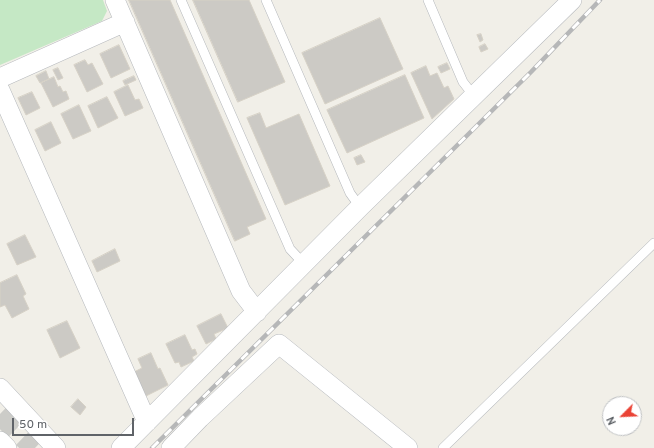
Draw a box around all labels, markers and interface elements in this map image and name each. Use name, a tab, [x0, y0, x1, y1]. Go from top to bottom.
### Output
north arrow	[602, 396, 642, 436]
scale bar	[14, 410, 136, 436]
text: N	[604, 414, 620, 427]
text: 50 m	[19, 417, 47, 433]

